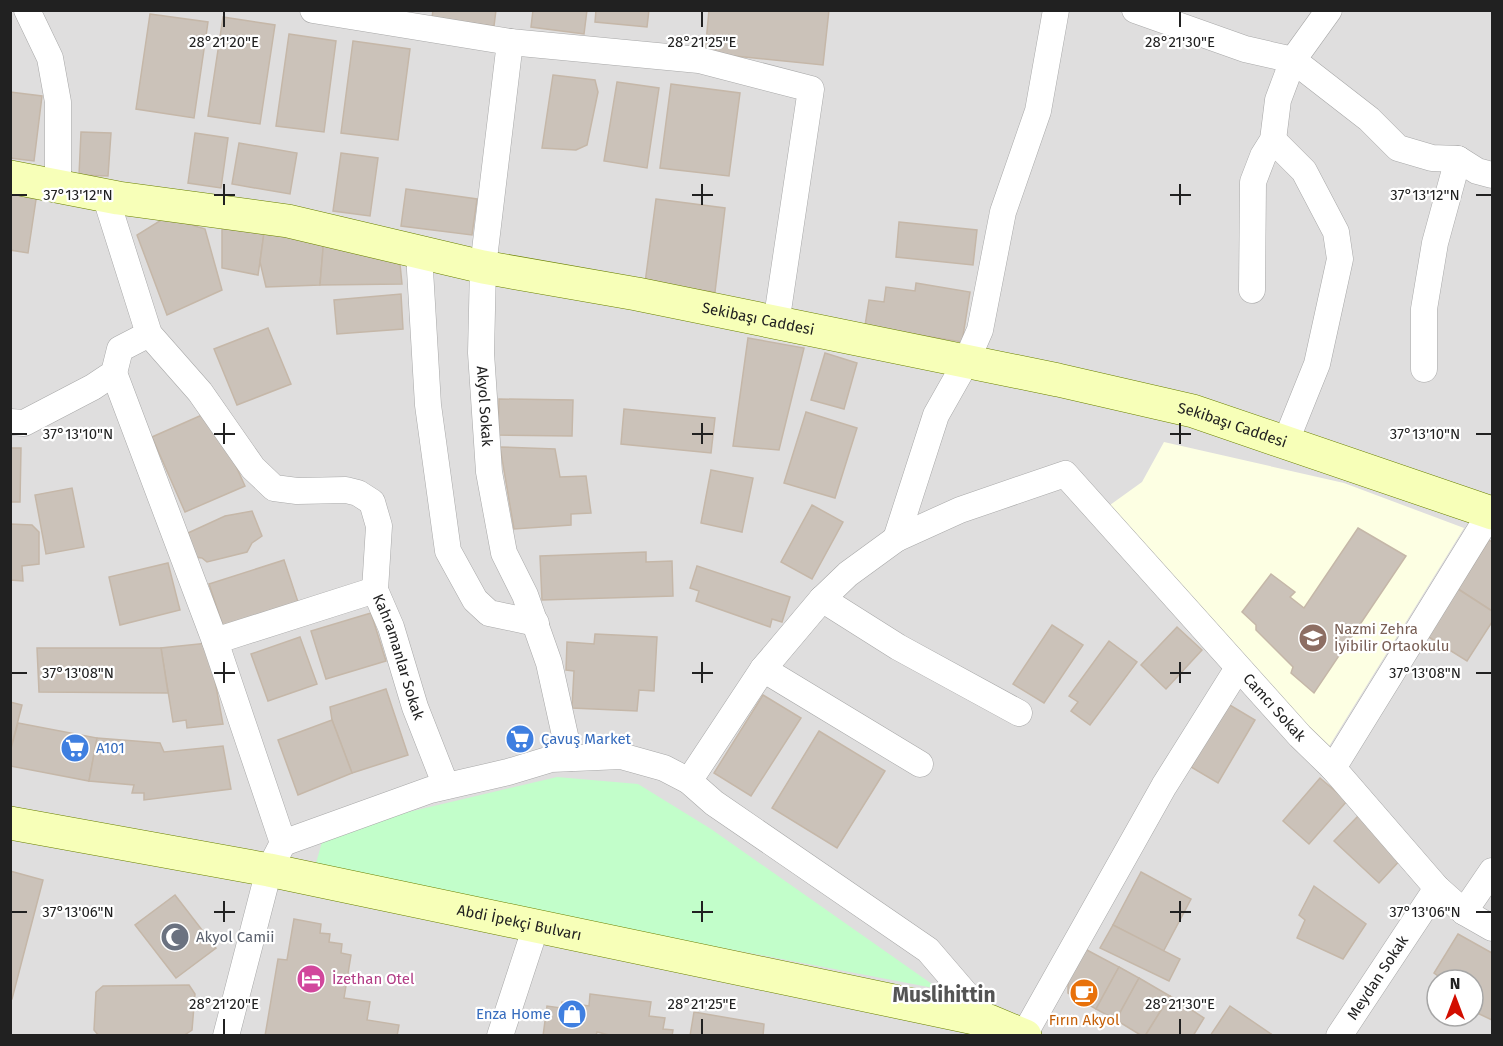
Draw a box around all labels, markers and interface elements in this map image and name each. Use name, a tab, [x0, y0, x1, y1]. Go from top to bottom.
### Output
text: 28°21'20"E	[189, 33, 259, 51]
text: 28°21'25"E	[668, 33, 736, 51]
text: 28°21'30"E	[1145, 33, 1215, 51]
text: 37°13'12"N	[43, 186, 113, 204]
text: 37°13'12"N	[1390, 186, 1460, 204]
street label: Sekibaşı Caddesi	[700, 299, 816, 339]
street label: Akyol Sokak	[473, 365, 496, 448]
street label: Sekibaşı Caddesi	[1176, 399, 1289, 451]
text: 37°13'10"N	[43, 425, 113, 443]
text: 37°13'10"N	[1390, 425, 1460, 443]
street label: Kahramanlar Sokak	[369, 591, 428, 723]
place label: Nazmi Zehra İyibilir Ortaokulu	[1334, 620, 1449, 655]
school or university icon: Nazmi Zehra İyibilir Ortaokulu	[1297, 622, 1329, 654]
text: 37°13'08"N	[42, 664, 114, 682]
text: 37°13'08"N	[1389, 664, 1461, 682]
street label: Camcı Sokak	[1239, 670, 1309, 745]
supermarket icon: Çavuş Market	[504, 723, 536, 755]
place label: Çavuş Market	[541, 730, 632, 748]
supermarket icon: A101	[59, 732, 91, 764]
place label: A101	[96, 739, 125, 757]
street label: Abdi İpekçi Bulvarı	[455, 901, 583, 944]
text: 37°13'06"N	[42, 903, 114, 921]
text: 37°13'06"N	[1389, 903, 1461, 921]
mosque icon: Akyol Camii	[159, 921, 191, 953]
place label: Akyol Camii	[196, 928, 274, 946]
street label: Meydan Sokak	[1343, 932, 1412, 1023]
hotel icon: İzethan Otel	[295, 963, 327, 995]
north arrow	[1425, 968, 1485, 1028]
place label: İzethan Otel	[332, 970, 415, 988]
text: N	[1450, 974, 1460, 993]
cafe icon: Fırın Akyol	[1068, 977, 1100, 1009]
district label: Muslihittin	[892, 982, 996, 1008]
text: 28°21'20"E	[189, 995, 259, 1013]
text: 28°21'25"E	[668, 995, 736, 1013]
text: 28°21'30"E	[1145, 995, 1215, 1013]
shop icon: Enza Home	[556, 998, 588, 1030]
place label: Enza Home	[476, 1005, 551, 1023]
place label: Fırın Akyol	[1049, 1011, 1120, 1029]

